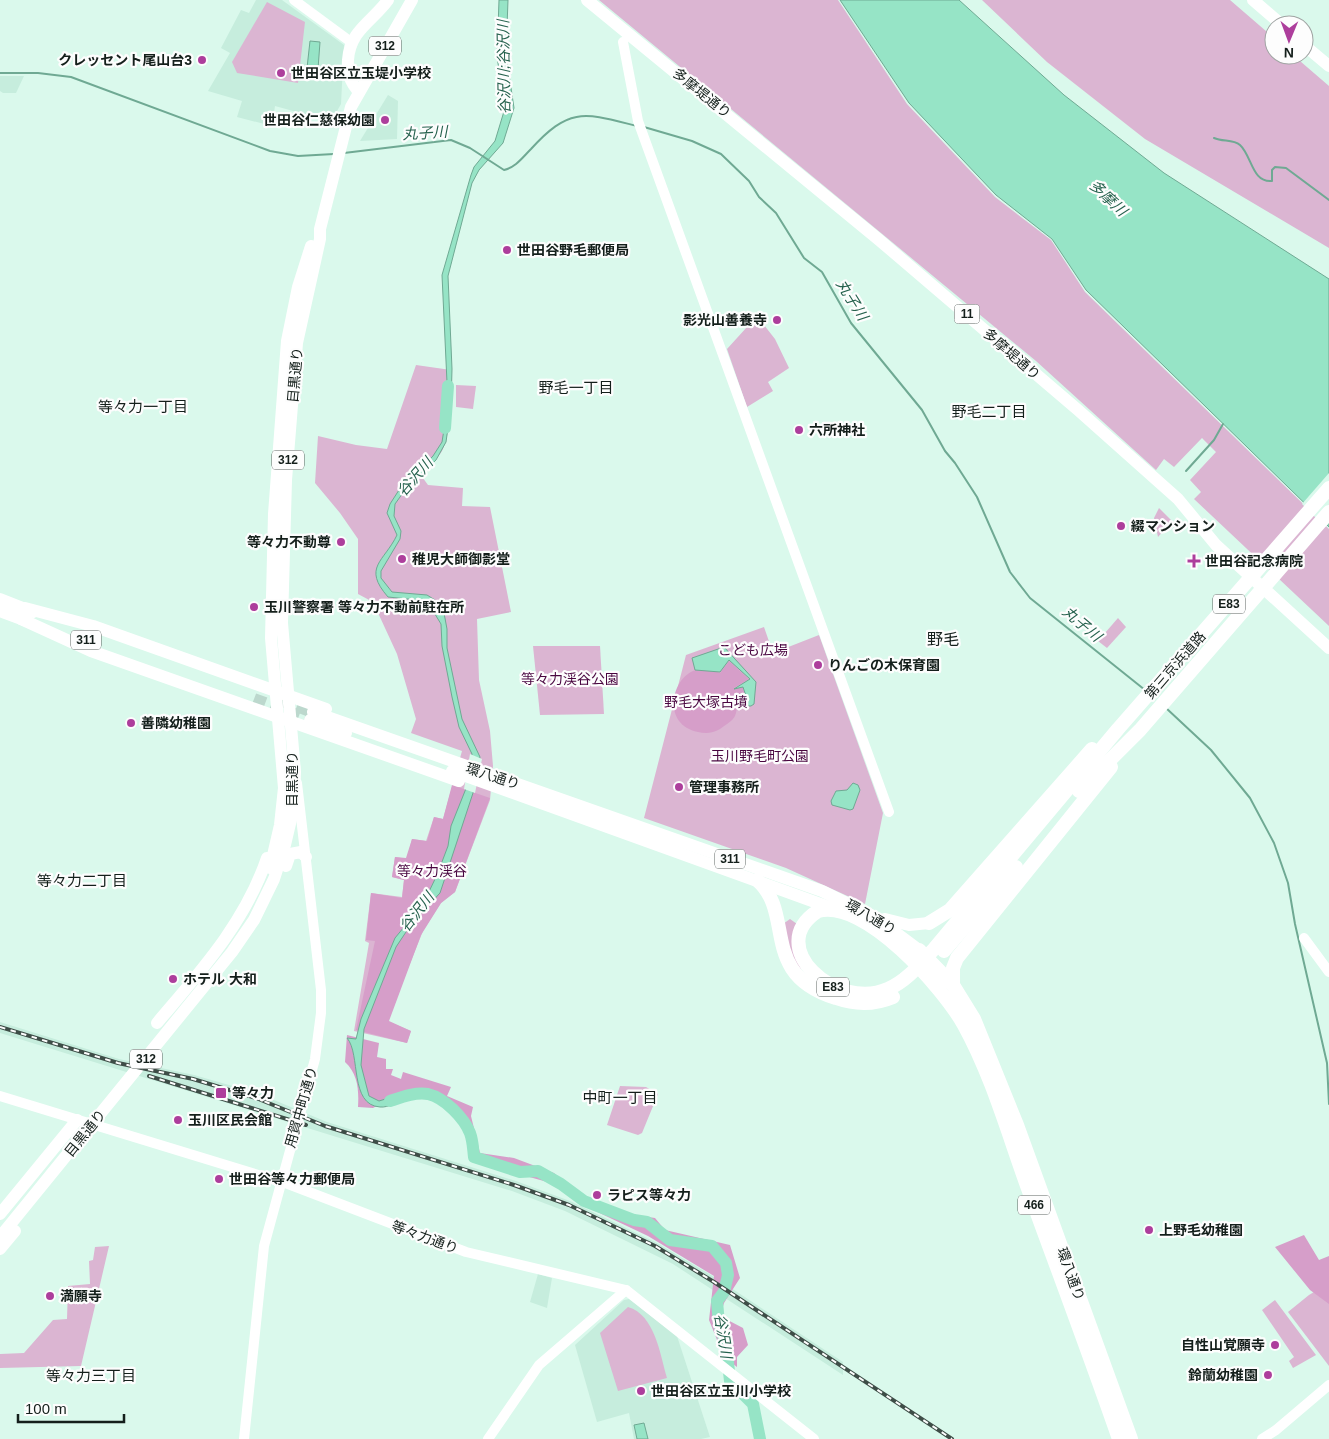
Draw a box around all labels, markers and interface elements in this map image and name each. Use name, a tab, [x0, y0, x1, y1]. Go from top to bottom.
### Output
north arrow	[1264, 15, 1314, 65]
water label: 谷沢川;谷沢川	[494, 18, 513, 114]
road number: 312	[369, 36, 401, 56]
text: N	[1284, 45, 1294, 61]
place label: クレッセント尾山台3	[58, 52, 192, 68]
marker: クレッセント尾山台3	[196, 54, 208, 66]
place label: 世田谷区立玉堤小学校	[291, 65, 431, 81]
street label: 多摩堤通り	[670, 65, 734, 121]
marker: 世田谷区立玉堤小学校	[275, 67, 287, 79]
place label: 世田谷仁慈保幼園	[263, 112, 375, 128]
marker: 世田谷仁慈保幼園	[379, 114, 391, 126]
water label: 丸子川	[402, 123, 450, 142]
water label: 多摩川	[1086, 176, 1132, 221]
place label: 世田谷野毛郵便局	[517, 242, 629, 258]
marker: 世田谷野毛郵便局	[501, 244, 513, 256]
water label: 丸子川	[833, 276, 873, 325]
road number: 11	[954, 304, 980, 324]
place label: 影光山善養寺	[683, 312, 767, 328]
marker: 影光山善養寺	[771, 314, 783, 326]
street label: 多摩堤通り	[980, 325, 1044, 383]
street label: 目黒通り	[285, 346, 305, 404]
district label: 野毛一丁目	[538, 379, 614, 396]
district label: 等々力一丁目	[98, 398, 188, 415]
district label: 野毛二丁目	[951, 403, 1027, 420]
place label: 六所神社	[809, 422, 865, 438]
marker: 六所神社	[793, 424, 805, 436]
road number: 312	[272, 450, 304, 470]
water label: 谷沢川	[393, 453, 437, 499]
place label: 綴マンション	[1131, 518, 1215, 534]
marker: 綴マンション	[1115, 520, 1127, 532]
place label: 等々力不動尊	[247, 534, 331, 550]
marker: 等々力不動尊	[335, 536, 347, 548]
place label: 稚児大師御影堂	[412, 551, 510, 567]
marker: 稚児大師御影堂	[396, 553, 408, 565]
place label: 世田谷記念病院	[1205, 553, 1303, 569]
marker: 世田谷記念病院	[1187, 554, 1201, 568]
road number: E83	[1213, 594, 1245, 614]
place label: 玉川警察署 等々力不動前駐在所	[264, 599, 464, 615]
marker: 玉川警察署 等々力不動前駐在所	[248, 601, 260, 613]
water label: 丸子川	[1060, 603, 1107, 646]
street label: 第三京浜道路	[1141, 628, 1209, 702]
road number: 311	[71, 630, 101, 650]
district label: 野毛	[927, 631, 959, 648]
park label: こども広場	[718, 642, 788, 658]
place label: りんごの木保育園	[828, 657, 940, 673]
marker: りんごの木保育園	[812, 659, 824, 671]
park label: 等々力渓谷公園	[521, 671, 619, 687]
park label: 野毛大塚古墳	[664, 694, 748, 710]
place label: 善隣幼稚園	[141, 715, 211, 731]
marker: 善隣幼稚園	[125, 717, 137, 729]
park label: 玉川野毛町公園	[711, 748, 809, 764]
street label: 目黒通り	[284, 751, 300, 807]
street label: 環八通り	[464, 760, 522, 792]
place label: 管理事務所	[689, 779, 759, 795]
marker: 管理事務所	[673, 781, 685, 793]
road number: 311	[715, 850, 745, 869]
park label: 等々力渓谷	[397, 863, 467, 879]
district label: 等々力二丁目	[37, 872, 127, 889]
water label: 谷沢川	[396, 887, 438, 935]
street label: 環八通り	[843, 896, 899, 938]
place label: ホテル 大和	[183, 971, 257, 987]
marker: ホテル 大和	[167, 973, 179, 985]
road number: E83	[817, 978, 849, 996]
road number: 312	[130, 1050, 162, 1068]
street label: 用賀中町通り	[282, 1064, 320, 1150]
place label: 等々力	[232, 1085, 274, 1101]
marker: 等々力	[214, 1086, 228, 1100]
district label: 中町一丁目	[582, 1089, 658, 1106]
street label: 目黒通り	[61, 1106, 109, 1160]
place label: 玉川区民会館	[188, 1112, 272, 1128]
marker: 玉川区民会館	[172, 1114, 184, 1126]
place label: 世田谷等々力郵便局	[229, 1171, 355, 1187]
marker: 世田谷等々力郵便局	[213, 1173, 225, 1185]
place label: ラピス等々力	[607, 1187, 691, 1203]
marker: ラピス等々力	[591, 1189, 603, 1201]
road number: 466	[1018, 1196, 1050, 1214]
street label: 等々力通り	[389, 1218, 461, 1256]
place label: 上野毛幼稚園	[1159, 1222, 1243, 1238]
marker: 上野毛幼稚園	[1143, 1224, 1155, 1236]
street label: 環八通り	[1054, 1245, 1088, 1303]
place label: 満願寺	[60, 1288, 102, 1304]
marker: 満願寺	[44, 1290, 56, 1302]
water label: 谷沢川	[712, 1312, 736, 1361]
place label: 自性山覚願寺	[1181, 1337, 1265, 1353]
marker: 自性山覚願寺	[1269, 1339, 1281, 1351]
district label: 等々力三丁目	[46, 1367, 136, 1384]
place label: 鈴蘭幼稚園	[1188, 1367, 1258, 1383]
marker: 鈴蘭幼稚園	[1262, 1369, 1274, 1381]
place label: 世田谷区立玉川小学校	[651, 1383, 791, 1399]
marker: 世田谷区立玉川小学校	[635, 1385, 647, 1397]
scale bar	[18, 1392, 124, 1424]
text: 100 m	[25, 1400, 67, 1417]

